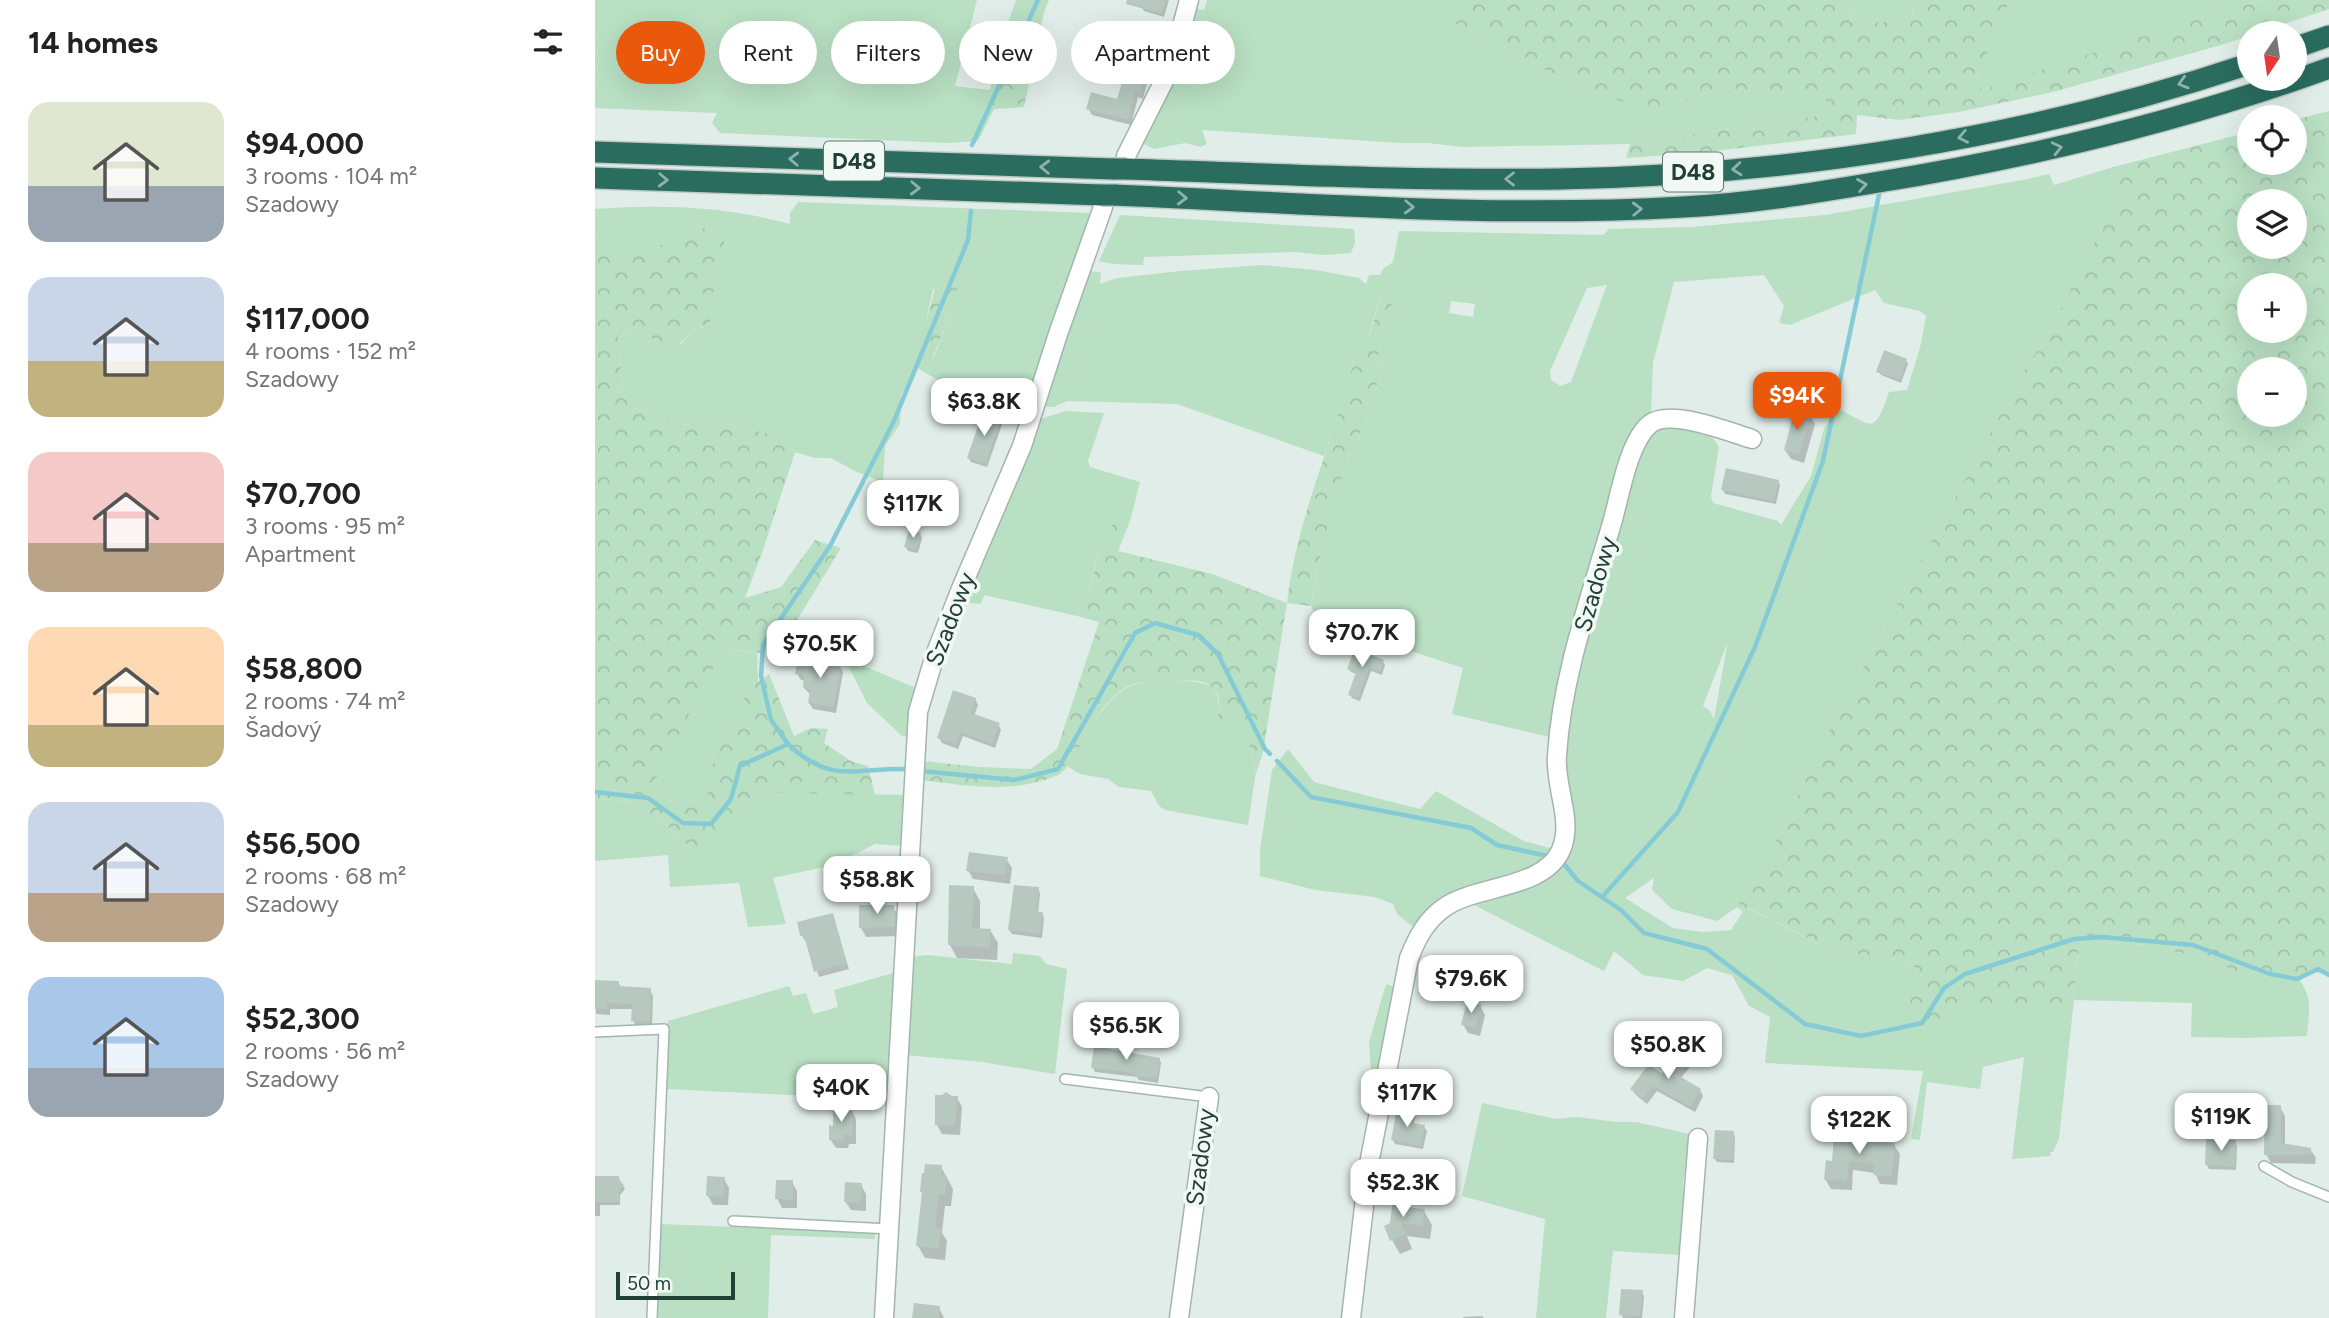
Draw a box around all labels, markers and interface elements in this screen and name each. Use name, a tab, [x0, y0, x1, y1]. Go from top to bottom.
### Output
chip: Buy	[616, 21, 705, 84]
chip: Rent	[719, 21, 817, 84]
chip: Filters	[831, 21, 945, 84]
chip: New	[959, 21, 1057, 84]
chip: Apartment	[1071, 21, 1235, 84]
north arrow	[2237, 21, 2307, 91]
map controls	[2237, 21, 2307, 427]
icon: filters	[529, 23, 567, 61]
text: 14 homes	[28, 24, 158, 61]
one-way arrow	[2178, 75, 2190, 90]
button: locate	[2237, 105, 2307, 175]
text: $94,000	[245, 125, 364, 162]
one-way arrow	[1957, 129, 1969, 144]
icon: home	[84, 130, 168, 214]
one-way arrow	[2051, 141, 2063, 156]
road number: D48	[824, 142, 884, 180]
one-way arrow	[788, 151, 799, 166]
road number: D48	[1663, 153, 1723, 192]
one-way arrow	[1040, 159, 1051, 174]
one-way arrow	[1732, 161, 1743, 176]
text: 3 rooms · 104 m²	[245, 162, 417, 190]
one-way arrow	[1504, 171, 1515, 187]
one-way arrow	[658, 172, 669, 188]
one-way arrow	[1857, 178, 1868, 193]
one-way arrow	[910, 181, 921, 196]
button: layers	[2237, 189, 2307, 259]
text: Szadowy	[245, 190, 339, 218]
one-way arrow	[1177, 190, 1188, 205]
one-way arrow	[1404, 200, 1415, 215]
one-way arrow	[1631, 202, 1642, 217]
button: +	[2237, 273, 2307, 343]
text: $117,000	[245, 300, 370, 337]
icon: home	[84, 305, 168, 389]
text: 4 rooms · 152 m²	[245, 337, 416, 365]
button: −	[2237, 357, 2307, 427]
text: Szadowy	[245, 365, 339, 393]
pin: $94K	[1756, 372, 1838, 432]
pin: $63.8K	[927, 378, 1041, 438]
text: $94K	[1769, 381, 1825, 409]
text: $63.8K	[947, 387, 1021, 415]
text: $70,700	[245, 475, 361, 512]
icon: home	[84, 480, 168, 564]
pin: $117K	[864, 480, 962, 540]
text: $117K	[883, 489, 943, 517]
text: 3 rooms · 95 m²	[245, 512, 405, 540]
street label: Szadowy	[1568, 533, 1623, 635]
text: Apartment	[245, 540, 356, 568]
street label: Szadowy	[919, 568, 981, 670]
pin: $70.7K	[1305, 610, 1419, 669]
text: $70.7K	[1325, 618, 1399, 646]
pin: $70.5K	[763, 620, 877, 680]
text: $70.5K	[783, 629, 857, 657]
text: $58,800	[245, 650, 362, 687]
icon: home	[84, 655, 168, 739]
text: 2 rooms · 74 m²	[245, 687, 406, 715]
text: Šadový	[245, 715, 321, 743]
text: $56,500	[245, 825, 360, 862]
icon: home	[84, 830, 168, 914]
pin: $58.8K	[820, 856, 934, 916]
text: 2 rooms · 68 m²	[245, 862, 406, 890]
text: $58.8K	[839, 865, 915, 893]
text: Szadowy	[245, 890, 339, 918]
pin: $79.6K	[1414, 956, 1528, 1015]
text: $79.6K	[1434, 964, 1508, 992]
text: $52,300	[245, 1000, 360, 1037]
pin: $56.5K	[1069, 1002, 1183, 1062]
icon: home	[84, 1005, 168, 1089]
text: $56.5K	[1089, 1011, 1163, 1039]
pin: $50.8K	[1611, 1021, 1725, 1081]
text: $50.8K	[1630, 1030, 1706, 1058]
text: 2 rooms · 56 m²	[245, 1037, 405, 1065]
pin: $40K	[800, 1064, 882, 1124]
text: Szadowy	[245, 1065, 339, 1093]
pin: $117K	[1358, 1070, 1456, 1129]
text: $40K	[812, 1073, 870, 1101]
text: $117K	[1377, 1078, 1437, 1106]
pin: $119K	[2172, 1094, 2270, 1153]
pin: $122K	[1810, 1096, 1908, 1156]
text: $119K	[2191, 1102, 2251, 1130]
text: $122K	[1827, 1105, 1891, 1133]
street label: Szadowy	[1180, 1106, 1220, 1207]
pin: $52.3K	[1346, 1160, 1460, 1219]
text: $52.3K	[1366, 1168, 1440, 1196]
scale bar	[616, 1269, 735, 1301]
text: 50 m	[627, 1272, 671, 1295]

